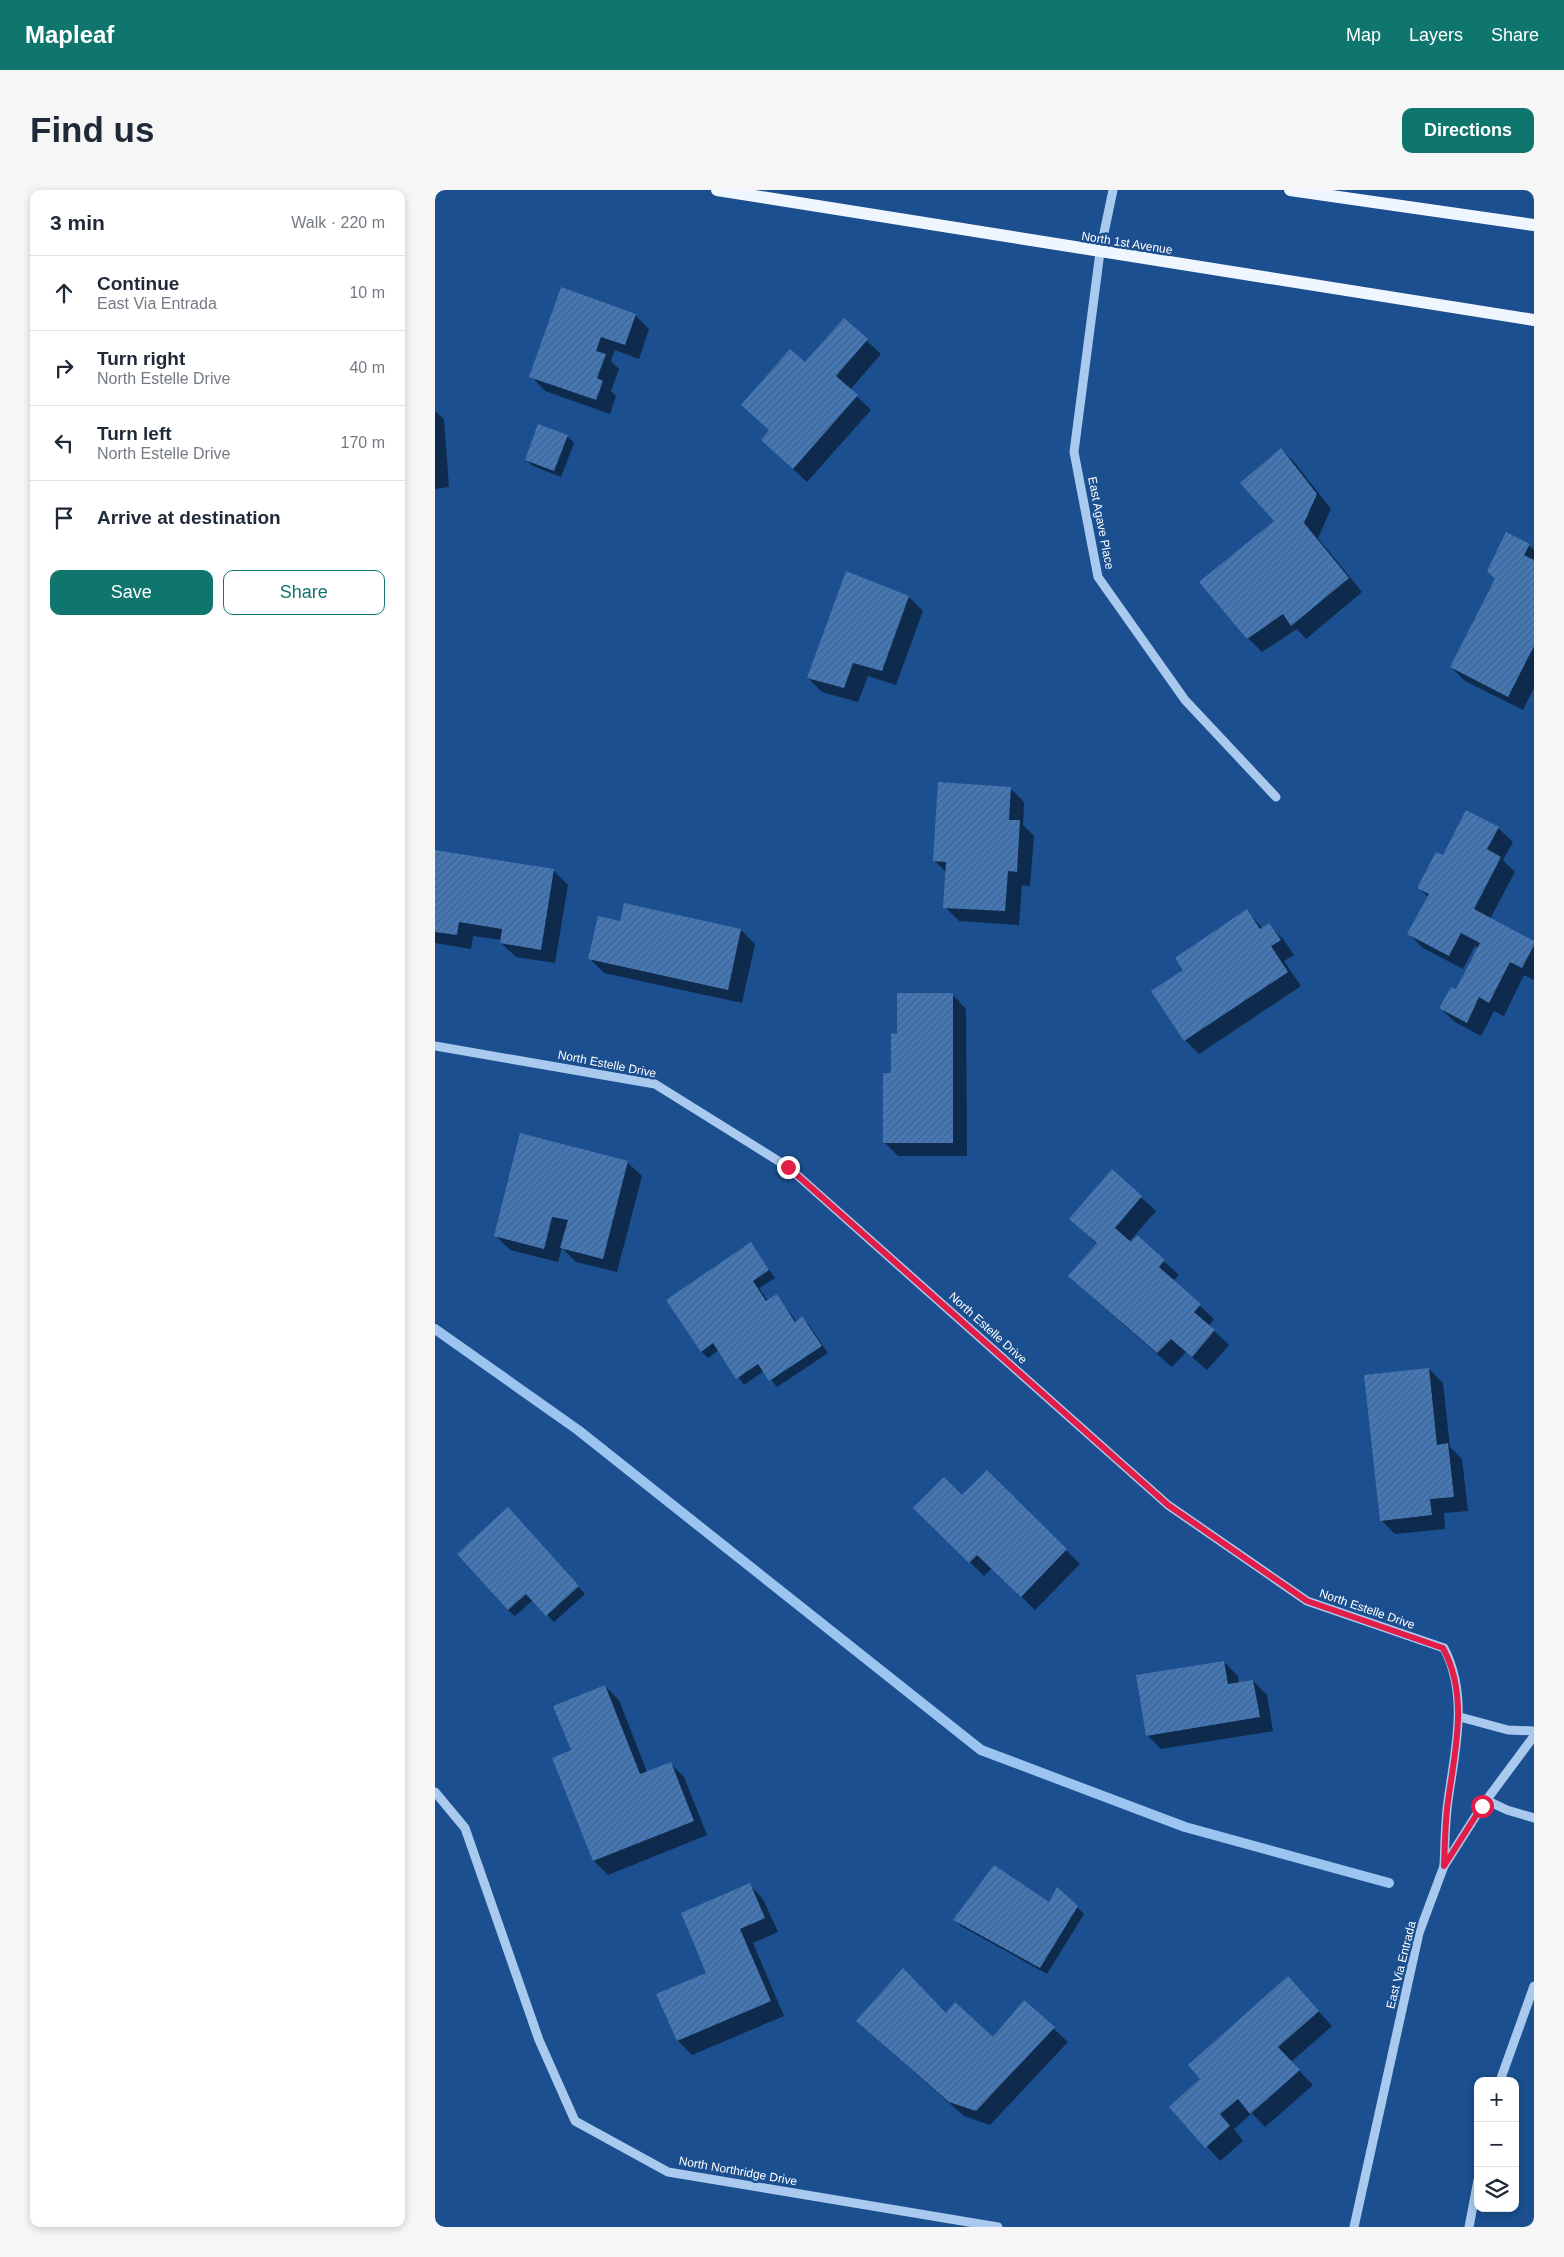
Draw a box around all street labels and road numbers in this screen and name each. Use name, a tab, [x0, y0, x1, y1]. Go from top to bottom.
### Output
street label: North 1st Avenue	[1081, 229, 1174, 257]
street label: East Agave Place	[1085, 475, 1117, 571]
street label: North Estelle Drive	[557, 1048, 658, 1080]
street label: North Estelle Drive	[946, 1289, 1030, 1367]
street label: North Estelle Drive	[1317, 1586, 1417, 1632]
street label: East Via Entrada	[1383, 1919, 1419, 2010]
street label: North Northridge Drive	[678, 2154, 799, 2188]

